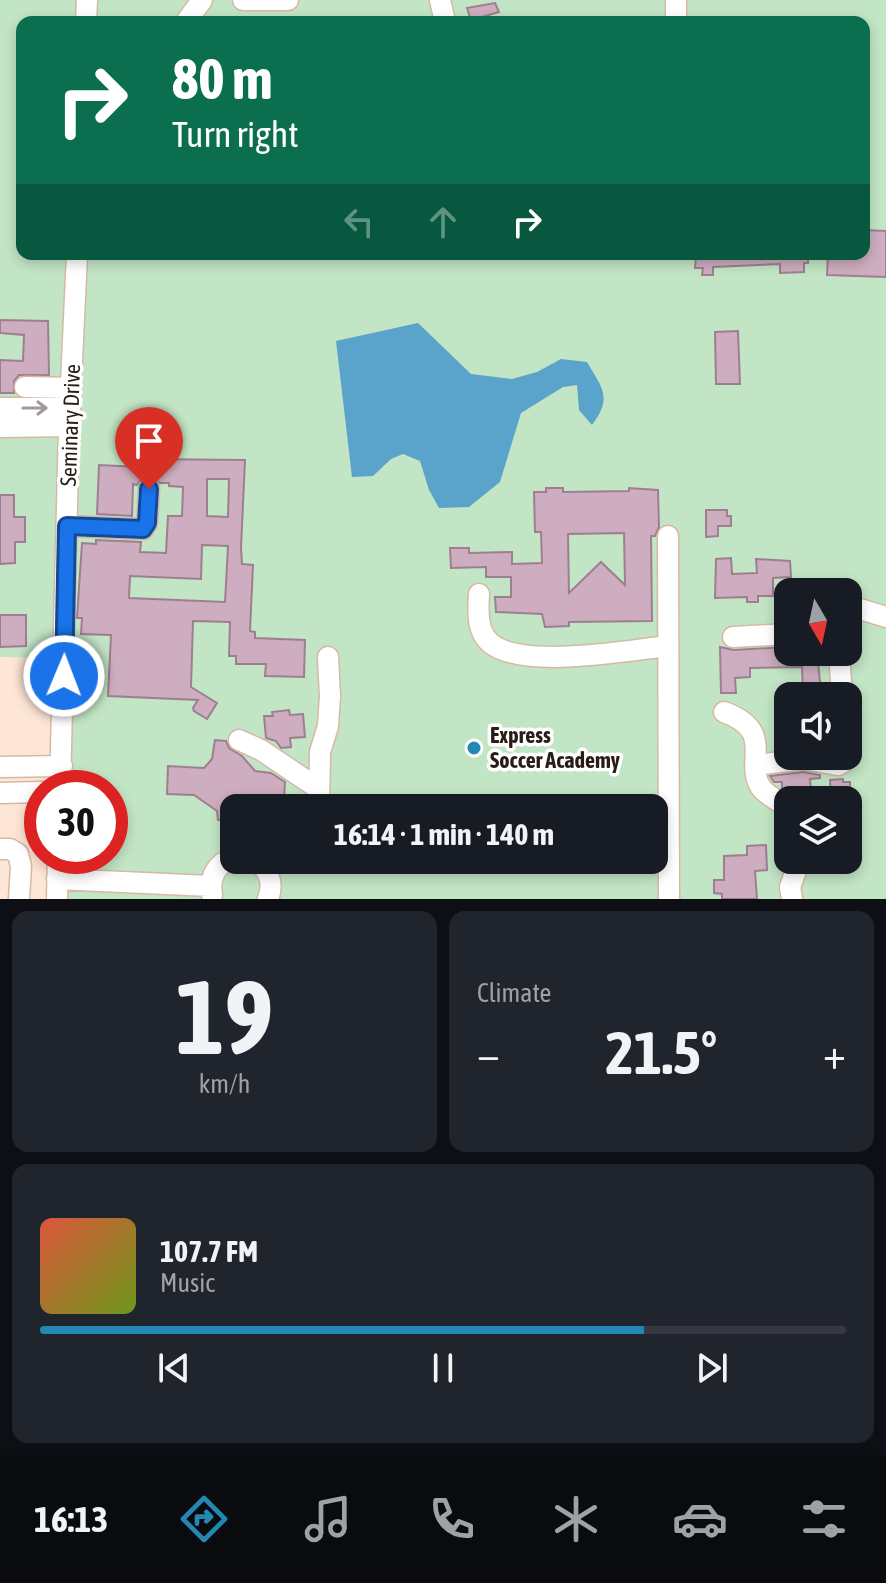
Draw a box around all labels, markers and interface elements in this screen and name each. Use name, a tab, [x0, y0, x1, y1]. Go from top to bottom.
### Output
text: 80 m	[172, 47, 273, 111]
icon: right	[40, 48, 144, 152]
text: Turn right	[172, 113, 299, 155]
icon: left	[337, 200, 381, 244]
icon: ahead	[421, 200, 465, 244]
icon: right	[505, 200, 549, 244]
street label: Seminary Drive	[55, 363, 85, 487]
one-way arrow	[21, 400, 48, 416]
pin	[115, 407, 183, 489]
icon: arrive	[127, 419, 171, 463]
north arrow	[774, 578, 862, 666]
map controls	[774, 578, 862, 874]
position arrow	[22, 634, 106, 718]
button: sound	[774, 682, 862, 770]
place label: Express Soccer Academy	[490, 722, 620, 773]
marker: Express Soccer Academy	[465, 739, 483, 757]
speed limit sign: 30	[24, 770, 128, 874]
button: layers	[774, 786, 862, 874]
text: 16:14 · 1 min · 140 m	[334, 817, 554, 851]
text: 19	[176, 957, 273, 1076]
text: Climate	[477, 978, 551, 1008]
text: 21.5°	[606, 1018, 717, 1087]
text: −	[477, 1028, 500, 1078]
text: +	[823, 1028, 846, 1078]
text: km/h	[199, 1069, 250, 1099]
text: 107.7 FM	[160, 1234, 258, 1268]
text: Music	[160, 1268, 215, 1298]
icon: previous	[152, 1346, 196, 1390]
icon: pause	[421, 1346, 465, 1390]
icon: next	[690, 1346, 734, 1390]
icon: directions	[176, 1491, 232, 1547]
icon: music	[300, 1491, 356, 1547]
icon: phone	[424, 1491, 480, 1547]
icon: climate	[548, 1491, 604, 1547]
icon: car	[672, 1491, 728, 1547]
icon: filters	[796, 1491, 852, 1547]
text: 16:13	[34, 1498, 108, 1540]

